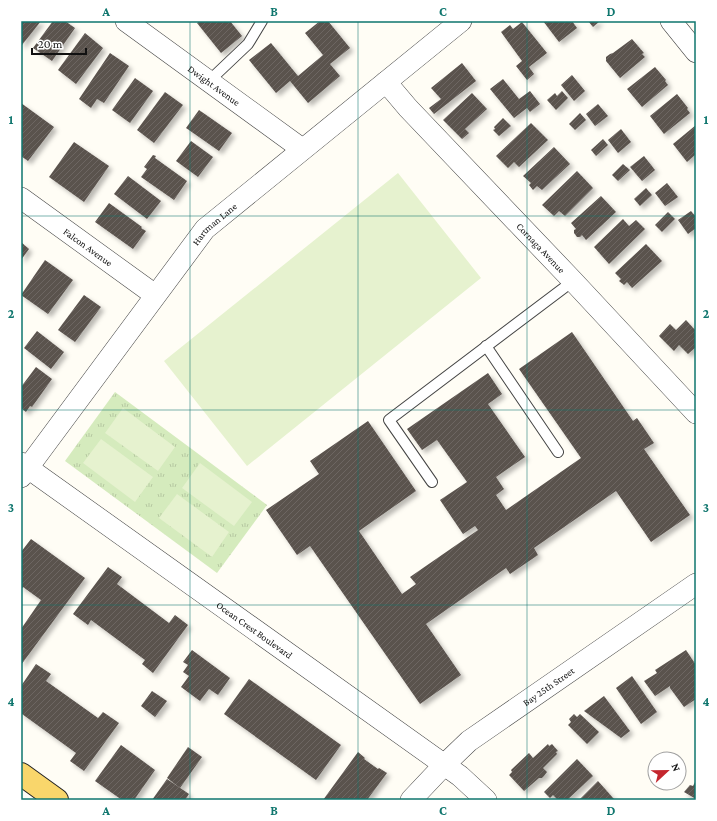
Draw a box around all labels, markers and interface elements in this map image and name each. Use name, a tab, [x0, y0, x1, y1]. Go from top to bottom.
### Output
text: A	[101, 4, 110, 19]
text: B	[270, 4, 278, 19]
text: C	[439, 4, 447, 19]
text: D	[607, 4, 616, 19]
scale bar	[32, 30, 86, 56]
text: 20 m	[38, 37, 63, 51]
street label: Dwight Avenue	[186, 63, 243, 108]
text: 1	[9, 112, 14, 127]
text: 1	[704, 112, 709, 127]
street label: Hartman Lane	[190, 200, 239, 247]
street label: Cornaga Avenue	[515, 220, 568, 275]
street label: Falcon Avenue	[62, 225, 115, 268]
text: 2	[8, 306, 15, 321]
text: 2	[703, 306, 710, 321]
text: 3	[8, 500, 14, 515]
text: 3	[703, 500, 709, 515]
street label: Ocean Crest Boulevard	[215, 599, 295, 661]
street label: Bay 25th Street	[520, 664, 577, 708]
text: 4	[7, 694, 15, 709]
text: 4	[702, 694, 710, 709]
north arrow	[647, 751, 687, 791]
text: N	[669, 762, 683, 773]
text: A	[101, 803, 110, 818]
text: B	[270, 803, 278, 818]
text: C	[439, 803, 447, 818]
text: D	[607, 803, 616, 818]

